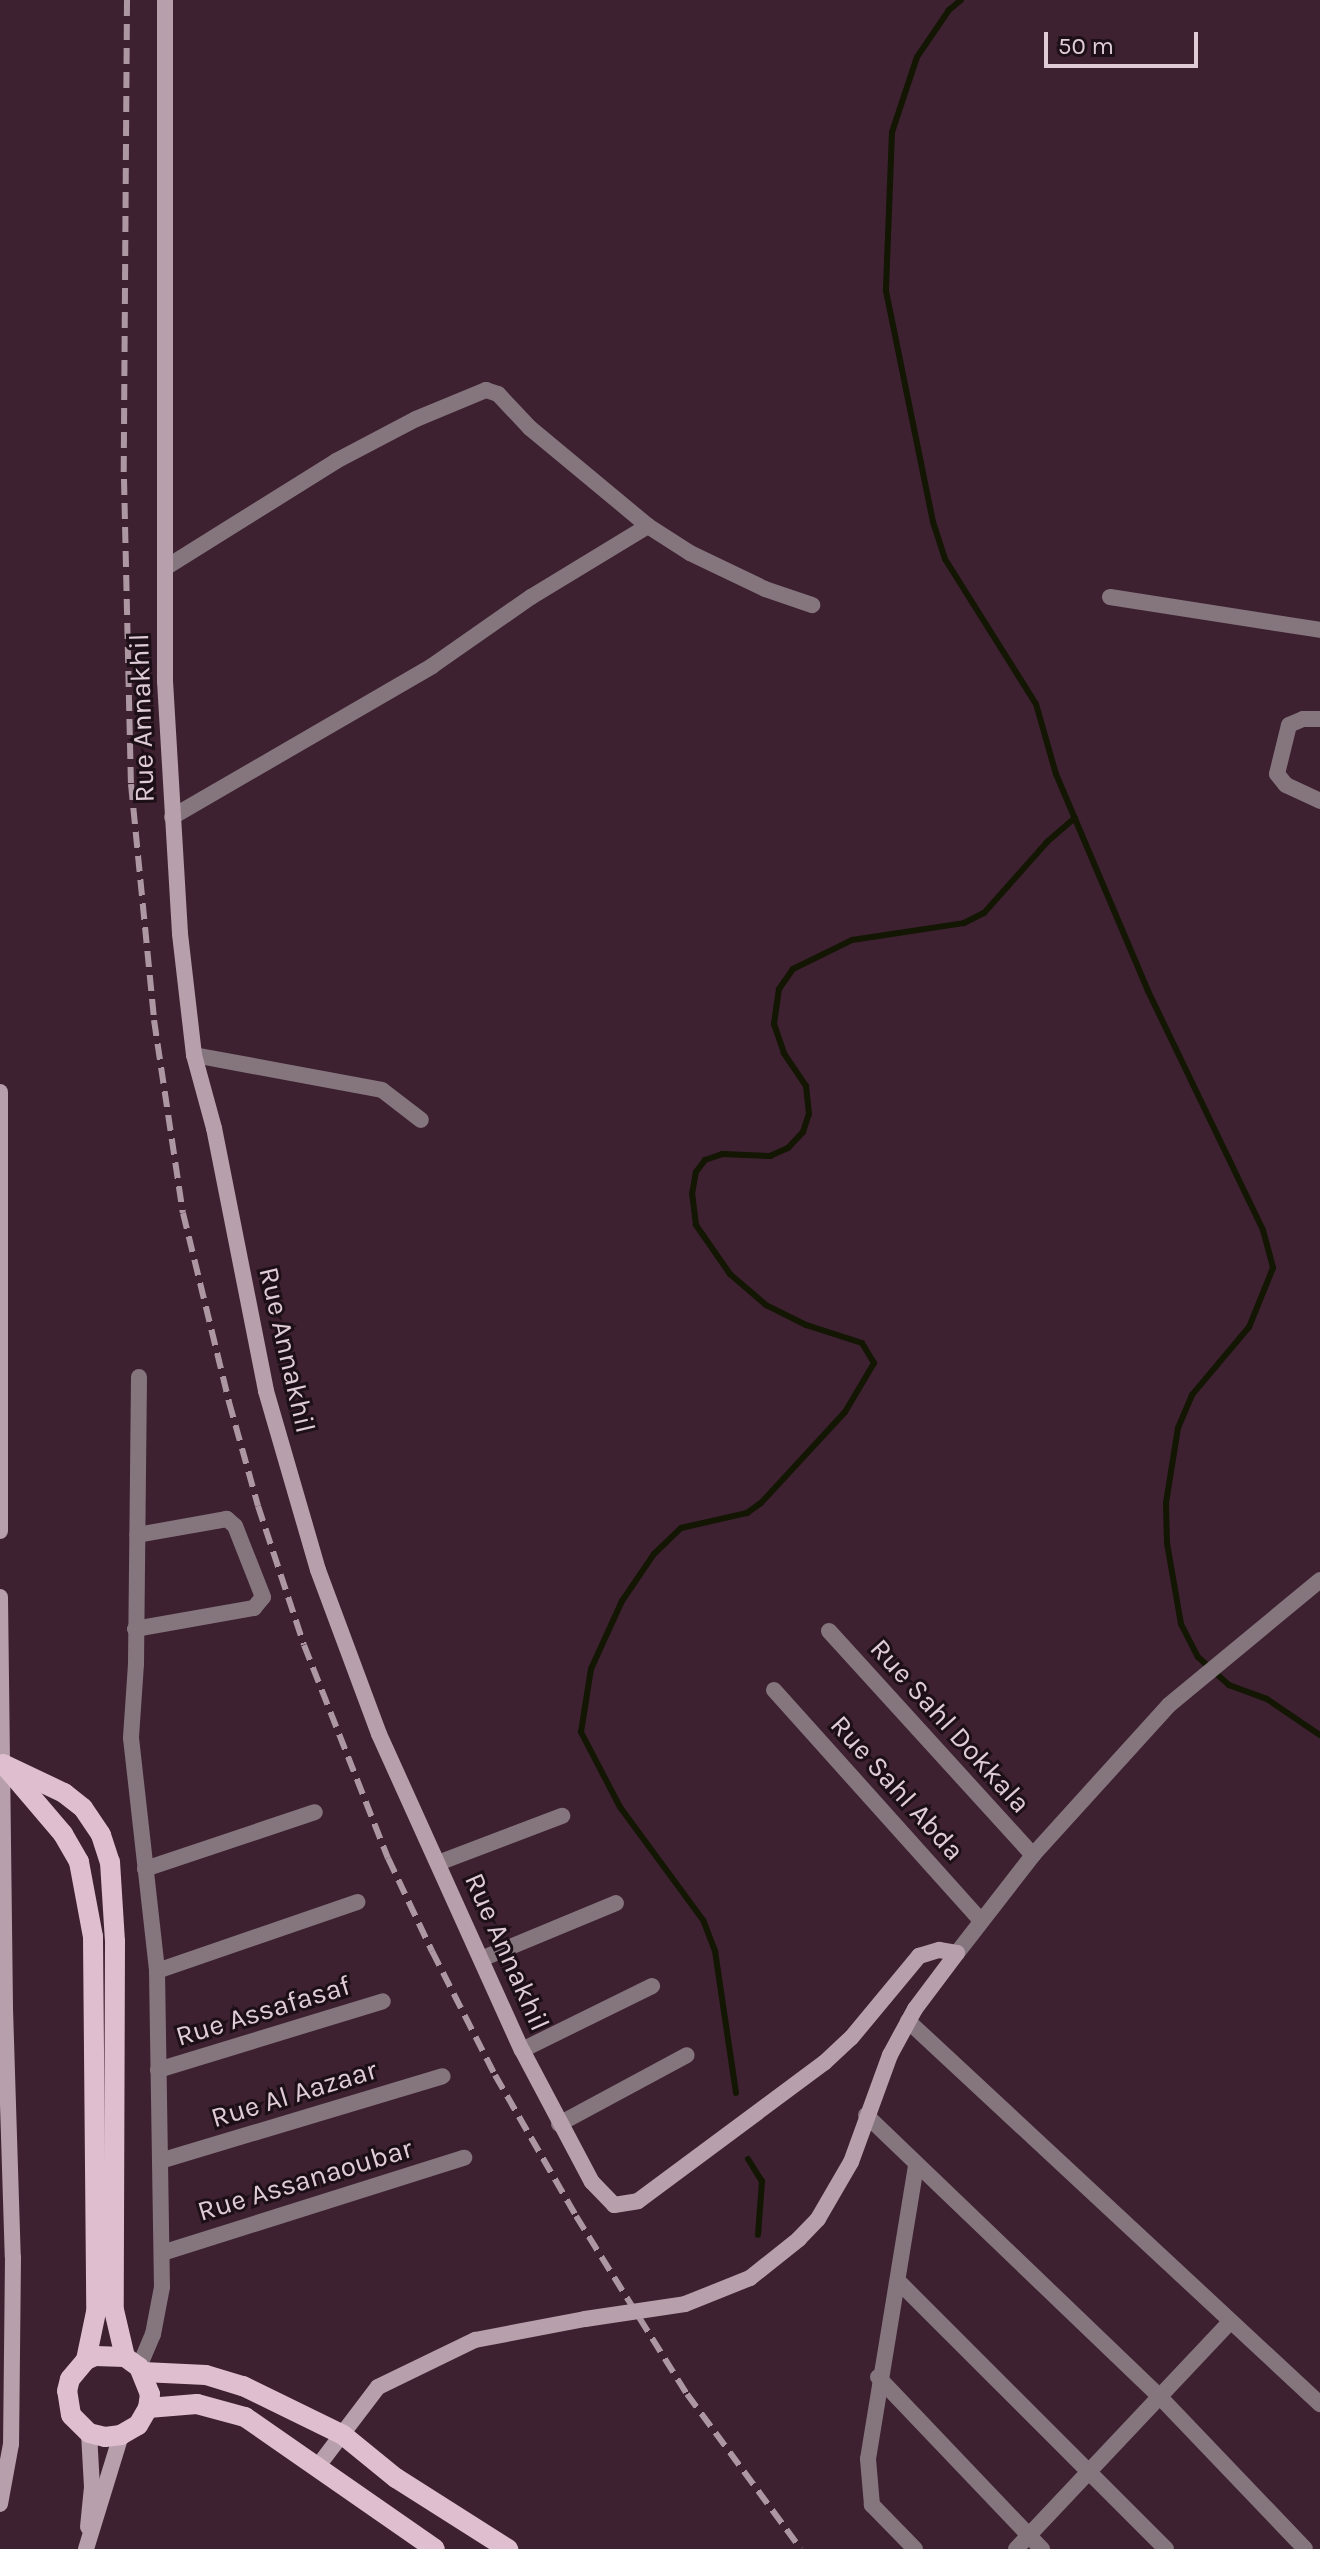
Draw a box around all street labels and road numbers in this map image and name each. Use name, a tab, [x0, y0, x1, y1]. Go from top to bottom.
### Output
street label: Rue Annakhil	[122, 633, 162, 803]
street label: Rue Annakhil	[252, 1264, 322, 1436]
street label: Rue Sahl Dokkala	[863, 1632, 1037, 1820]
street label: Rue Sahl Abda	[823, 1709, 971, 1867]
street label: Rue Annakhil	[457, 1868, 557, 2036]
street label: Rue Assafasaf	[172, 1969, 354, 2053]
street label: Rue Al Aazaar	[207, 2053, 381, 2135]
street label: Rue Assanaoubar	[194, 2131, 416, 2229]

